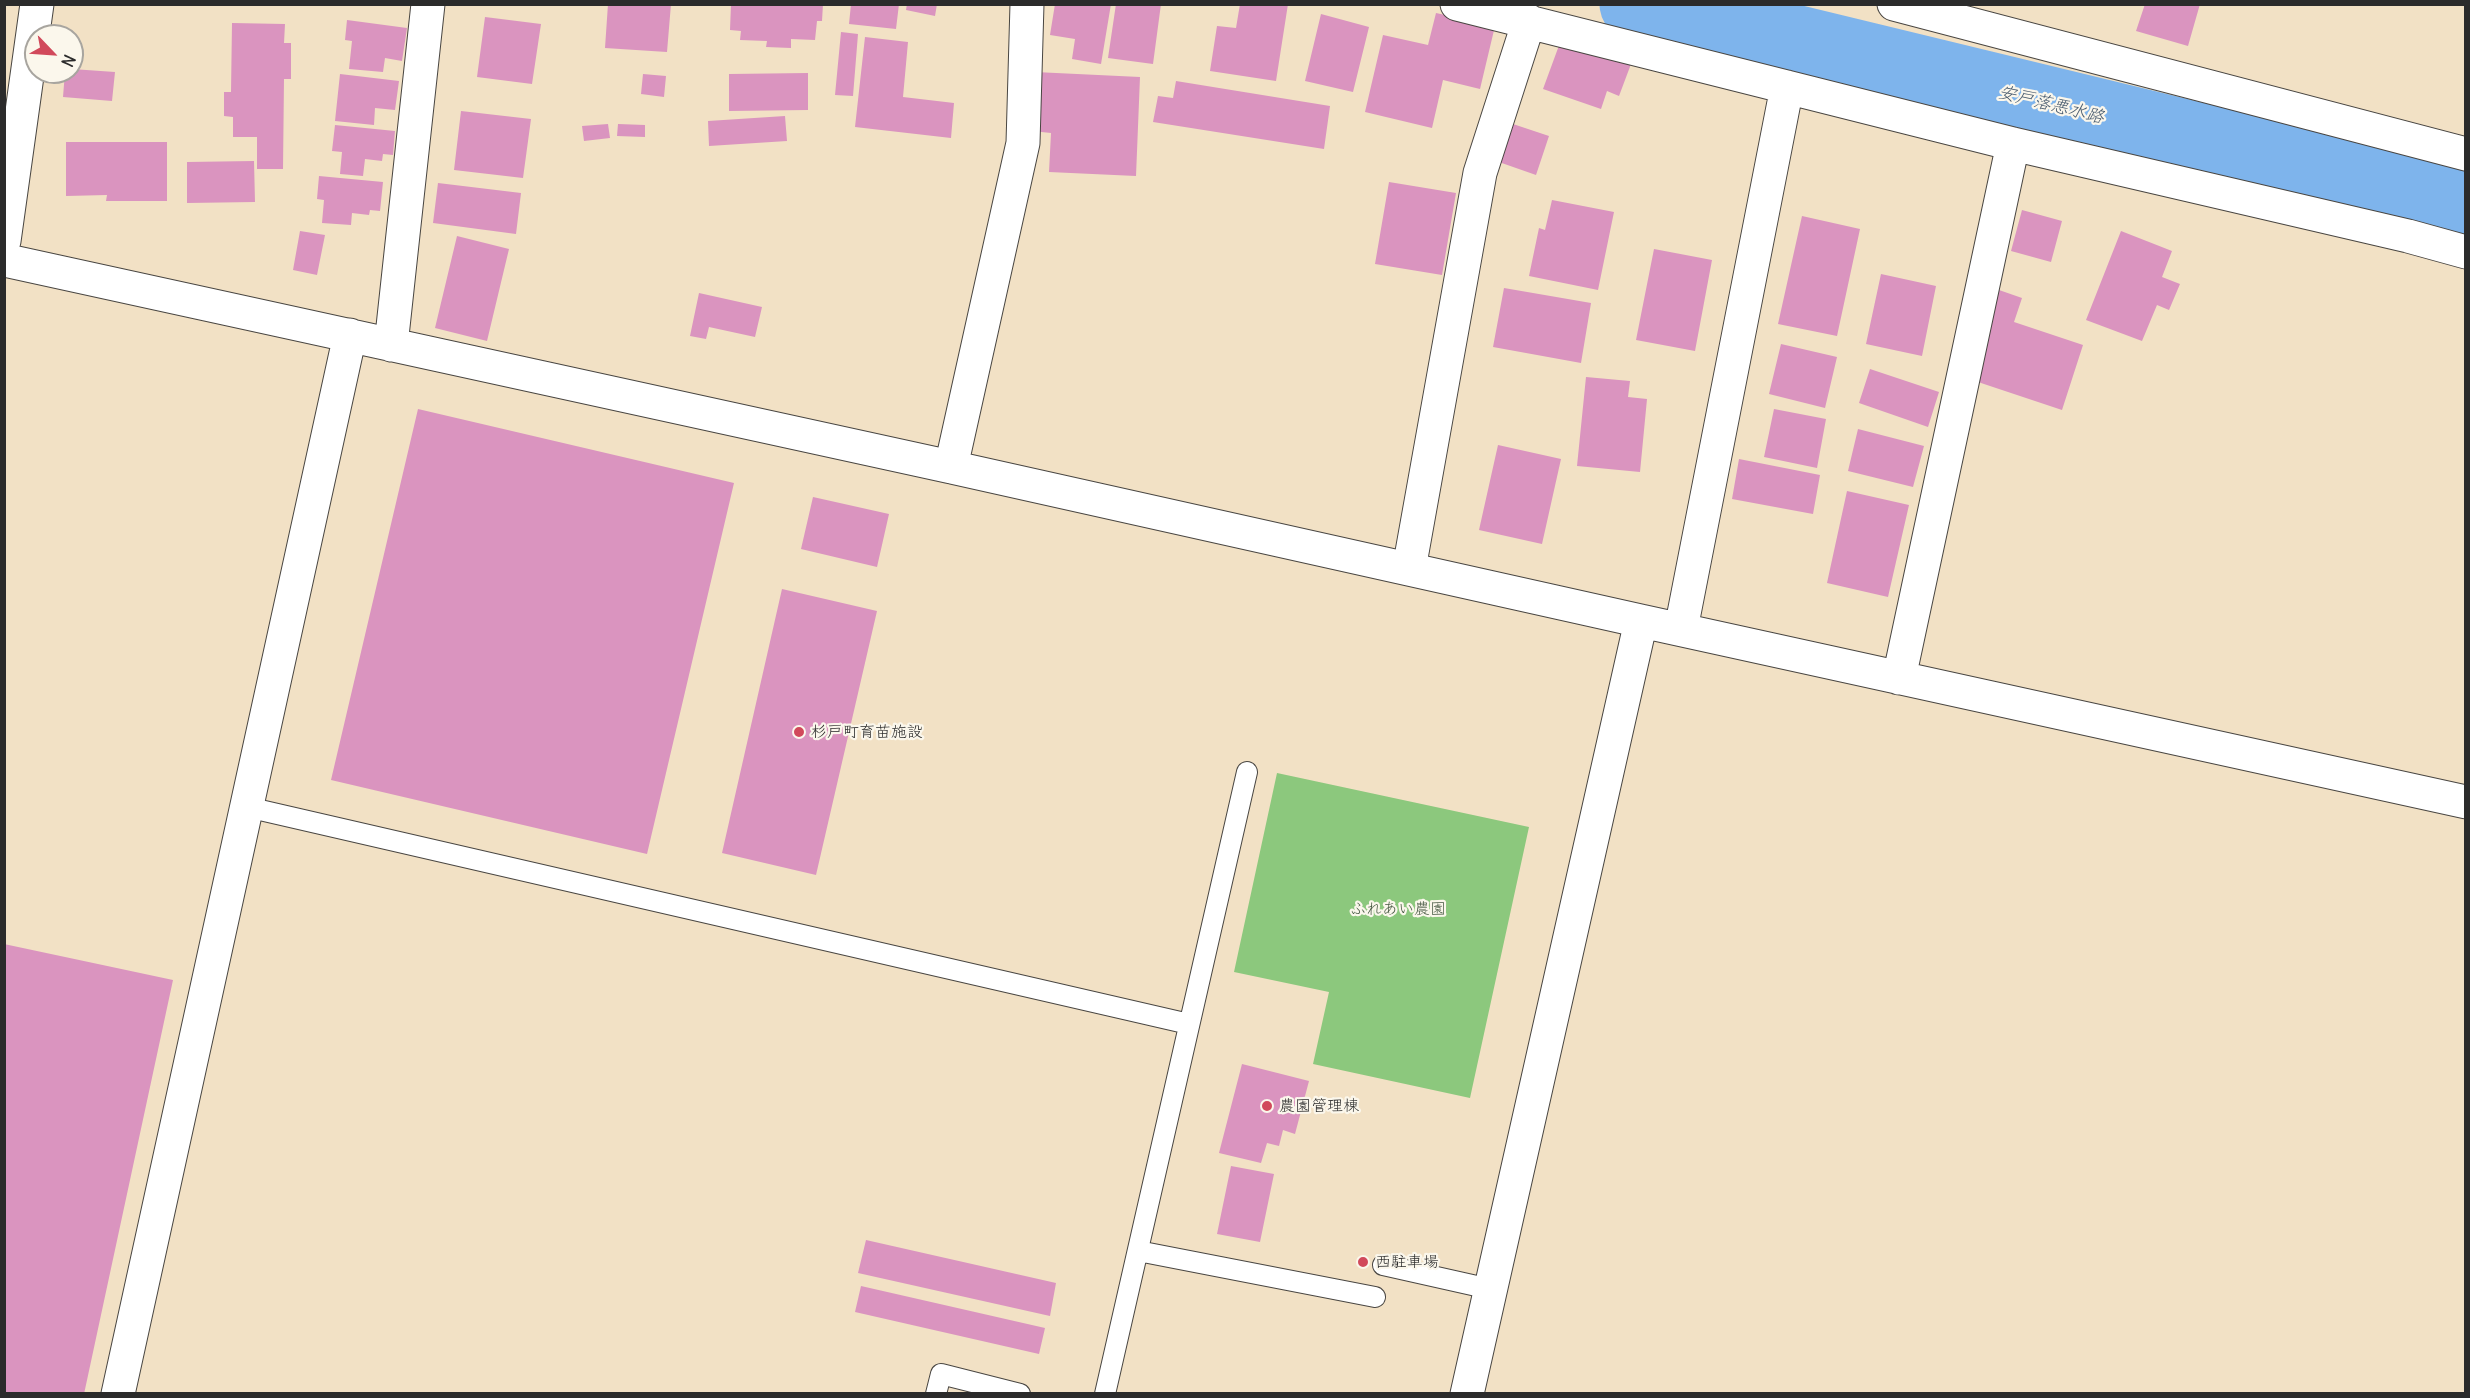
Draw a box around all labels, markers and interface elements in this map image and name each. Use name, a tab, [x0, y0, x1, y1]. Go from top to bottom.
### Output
north arrow	[24, 24, 84, 84]
text: N	[57, 52, 80, 70]
water label: 安戸落悪水路	[1996, 81, 2106, 129]
place label: 杉戸町育苗施設	[811, 722, 923, 742]
marker: 杉戸町育苗施設	[792, 725, 806, 739]
park label: ふれあい農園	[1350, 899, 1446, 919]
place label: 農園管理棟	[1279, 1096, 1359, 1116]
marker: 農園管理棟	[1260, 1099, 1274, 1113]
place label: 西駐車場	[1375, 1252, 1439, 1272]
marker: 西駐車場	[1356, 1255, 1370, 1269]

